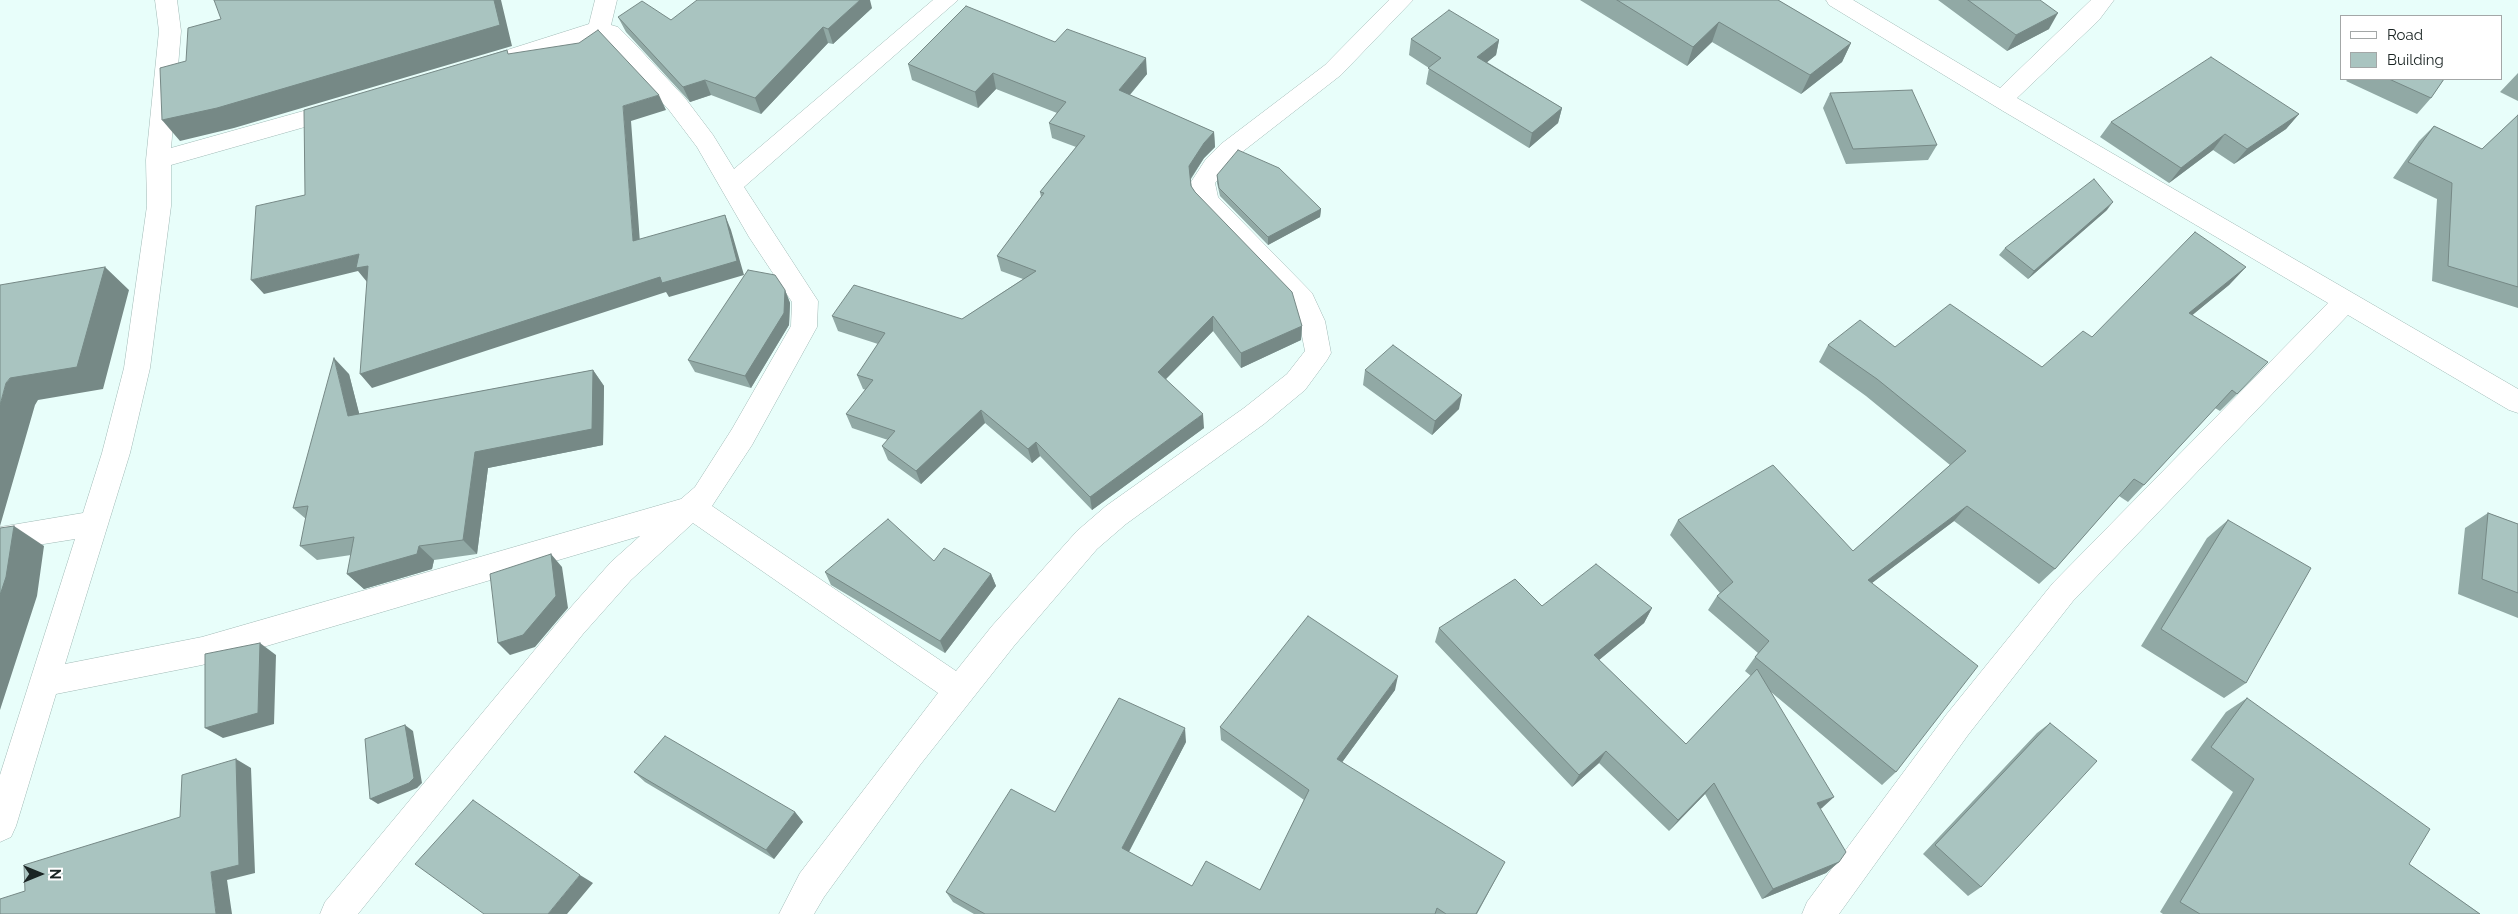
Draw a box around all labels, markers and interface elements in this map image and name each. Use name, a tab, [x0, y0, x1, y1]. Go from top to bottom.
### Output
legend	[2340, 15, 2503, 80]
text: Road	[2387, 26, 2423, 44]
text: Building	[2387, 51, 2444, 69]
north arrow	[15, 849, 65, 899]
text: N	[47, 869, 63, 879]

